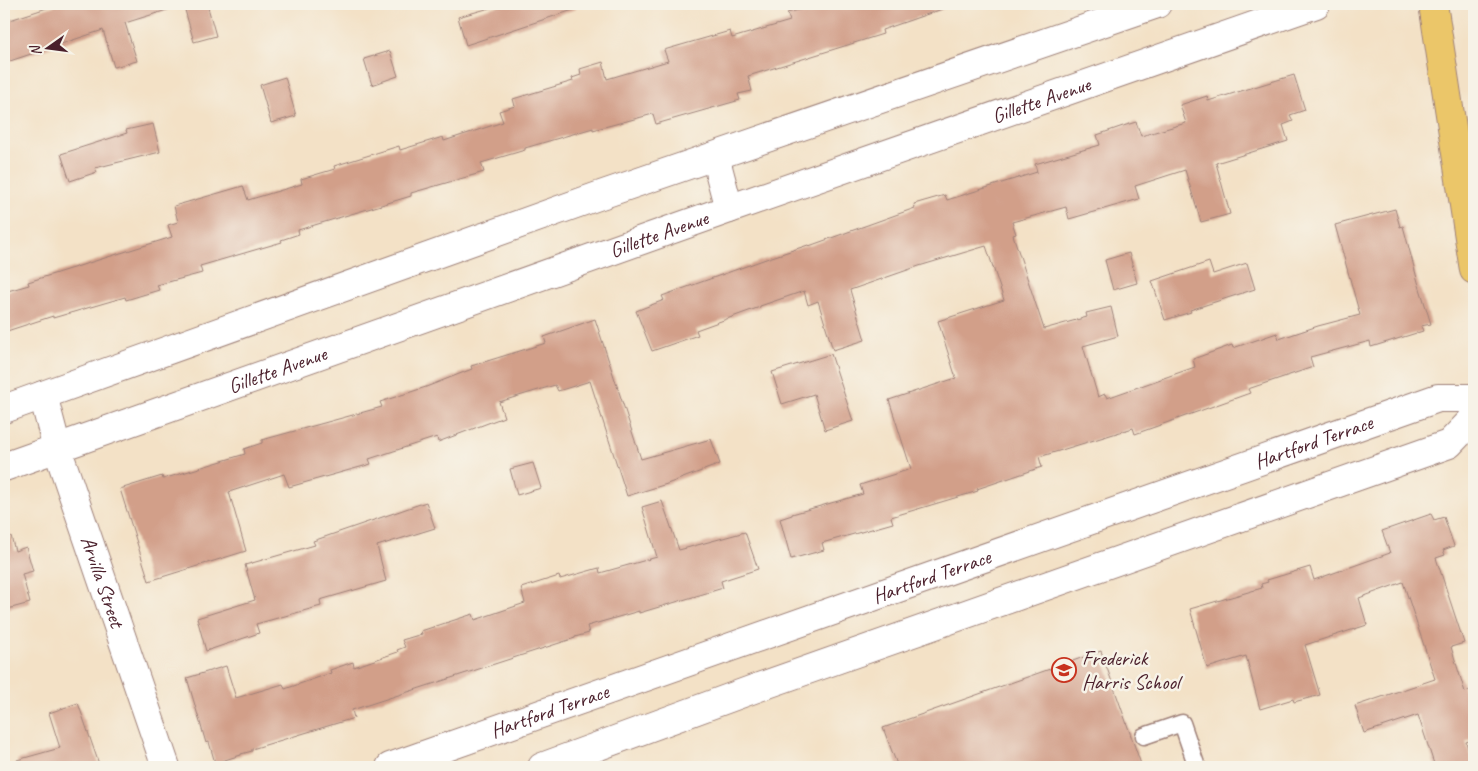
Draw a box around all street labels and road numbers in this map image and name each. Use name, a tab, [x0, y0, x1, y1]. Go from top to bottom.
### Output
street label: Gillette Avenue	[988, 70, 1095, 129]
street label: Gillette Avenue	[606, 204, 713, 263]
street label: Gillette Avenue	[225, 340, 331, 399]
street label: Hartford Terrace	[1251, 409, 1377, 475]
street label: Arvilla Street	[75, 533, 131, 633]
street label: Hartford Terrace	[869, 543, 995, 609]
street label: Hartford Terrace	[487, 678, 613, 744]

